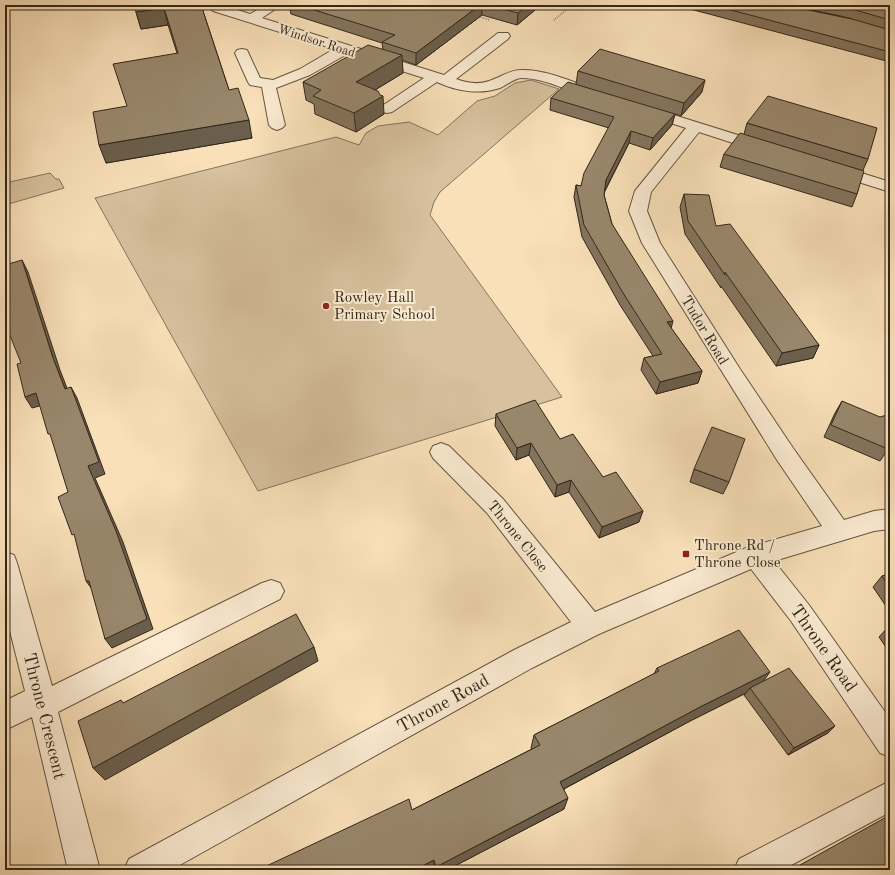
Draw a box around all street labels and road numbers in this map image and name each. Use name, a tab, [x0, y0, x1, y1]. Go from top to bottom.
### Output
street label: Windsor Road	[276, 23, 357, 60]
street label: Tudor Road	[677, 294, 730, 368]
street label: Throne Close	[484, 499, 550, 575]
street label: Throne Road	[787, 602, 860, 696]
street label: Throne Crescent	[20, 651, 68, 781]
street label: Throne Road	[394, 671, 493, 736]

